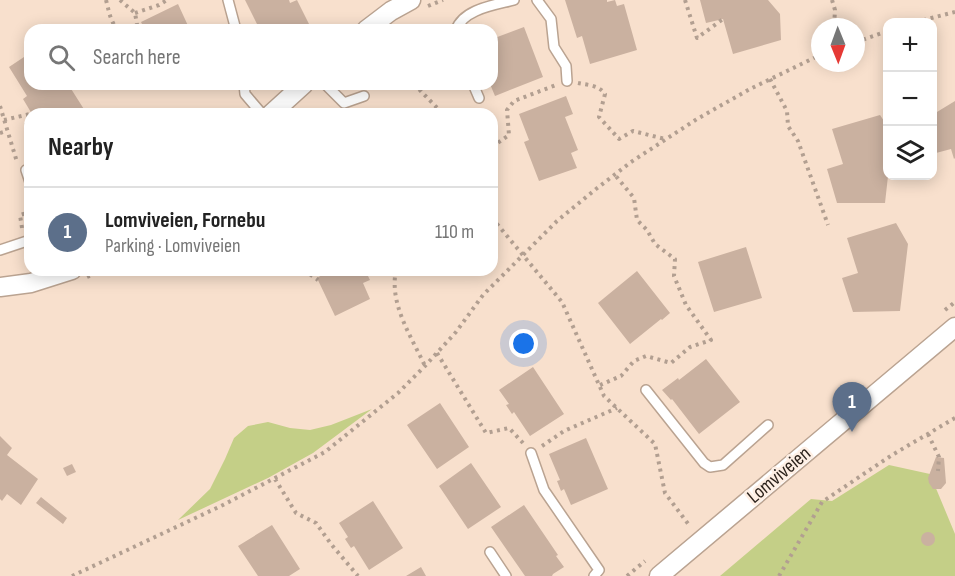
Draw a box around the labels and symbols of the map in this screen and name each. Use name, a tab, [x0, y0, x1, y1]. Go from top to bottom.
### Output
north arrow	[811, 18, 865, 72]
your location	[509, 329, 538, 358]
pin: 1	[832, 382, 872, 432]
street label: Lomviveien	[742, 441, 816, 509]

